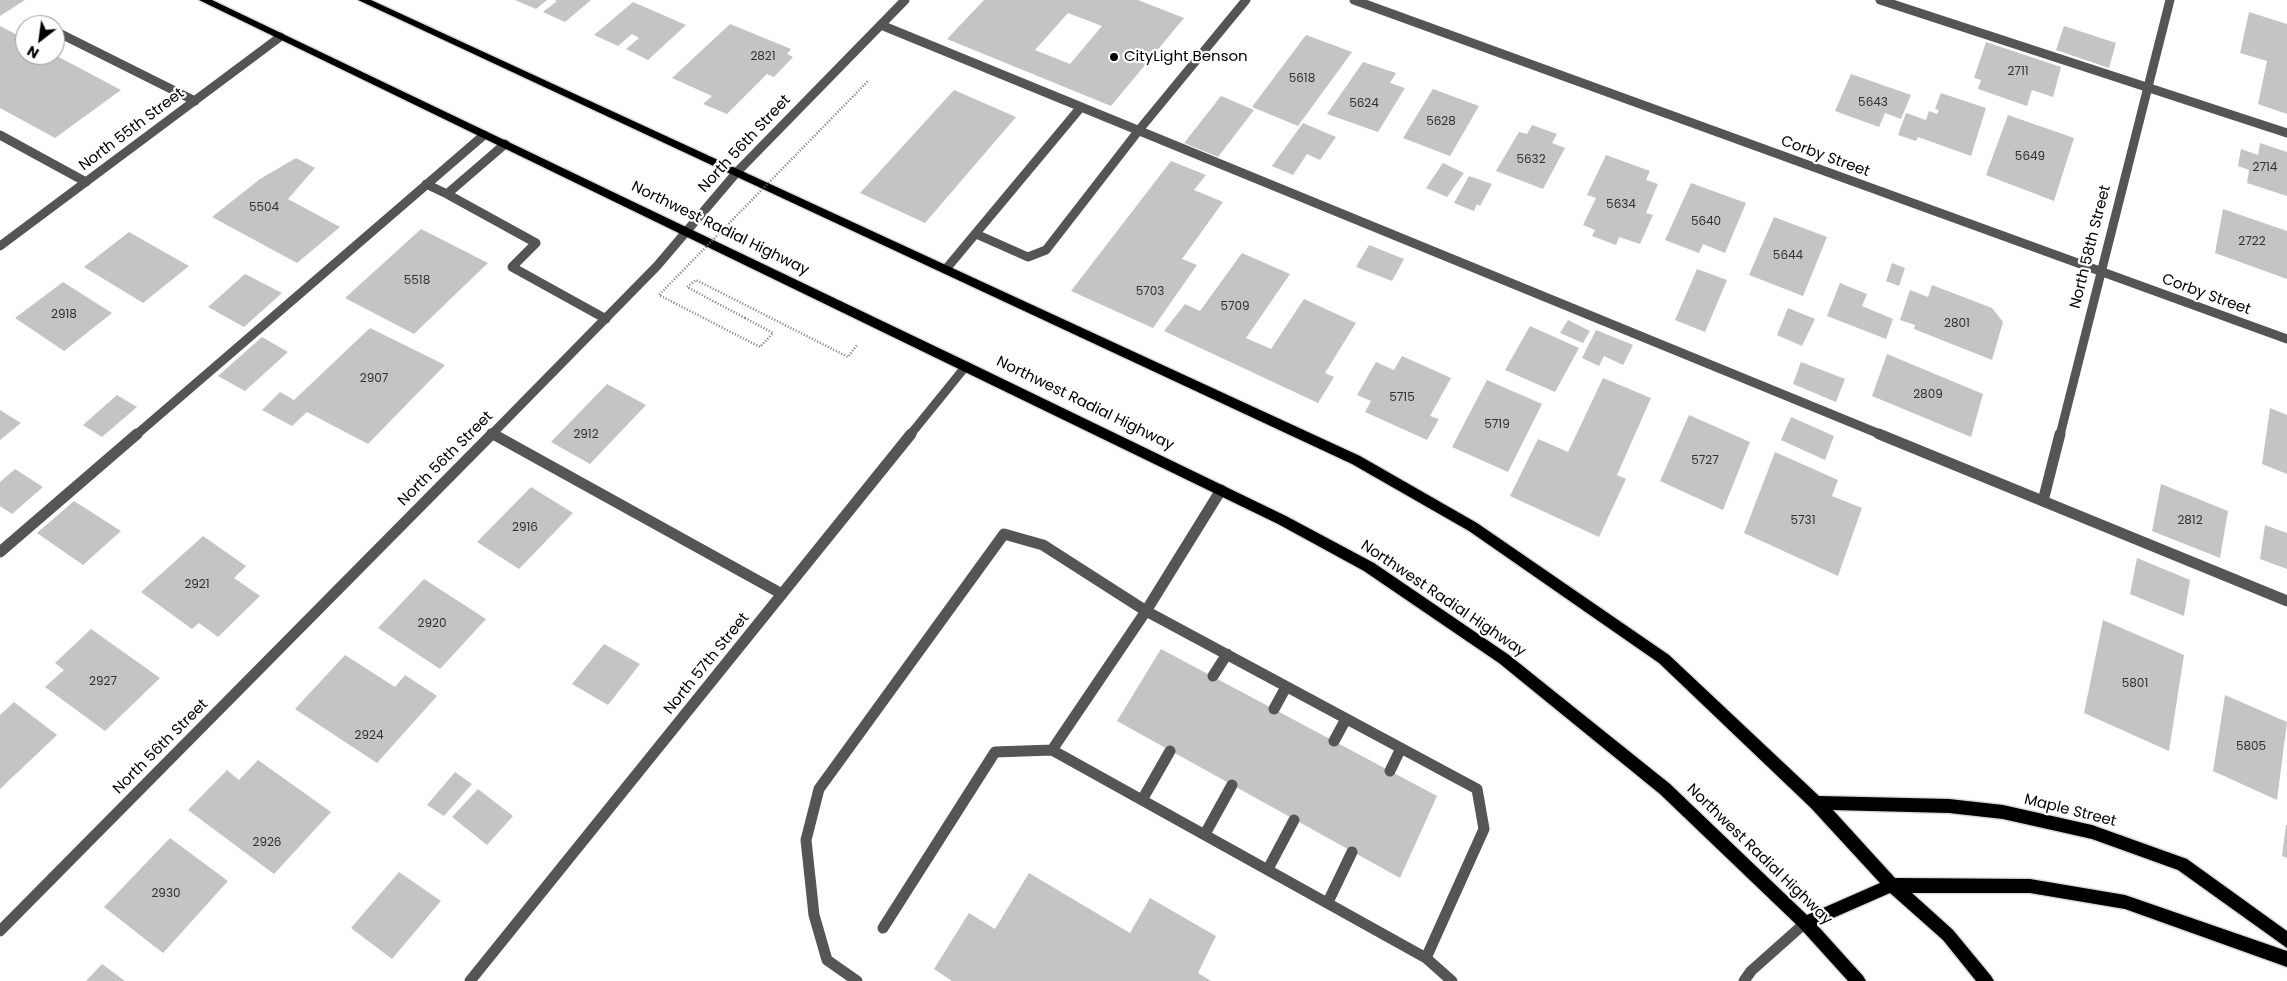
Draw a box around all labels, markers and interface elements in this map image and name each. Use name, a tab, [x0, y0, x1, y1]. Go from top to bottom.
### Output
north arrow	[15, 15, 65, 65]
text: N	[23, 41, 43, 63]
place label: CityLight Benson	[1124, 48, 1248, 66]
house number: 2821	[750, 50, 776, 64]
marker: CityLight Benson	[1108, 51, 1120, 63]
house number: 2711	[2007, 65, 2029, 79]
house number: 5618	[1289, 72, 1315, 86]
street label: North 55th Street	[76, 85, 188, 175]
street label: North 56th Street	[695, 92, 795, 196]
house number: 5643	[1858, 96, 1888, 110]
house number: 5624	[1349, 97, 1379, 111]
house number: 5628	[1426, 115, 1456, 129]
street label: Corby Street	[1778, 133, 1872, 181]
house number: 5649	[2015, 150, 2045, 164]
house number: 5632	[1516, 153, 1546, 167]
house number: 2714	[2253, 161, 2277, 175]
street label: Northwest Radial Highway	[628, 178, 812, 280]
street label: North 58th Street	[2067, 183, 2115, 311]
house number: 5634	[1606, 198, 1636, 212]
house number: 5504	[249, 201, 279, 215]
house number: 5640	[1691, 215, 1721, 229]
house number: 2722	[2238, 235, 2266, 249]
house number: 5644	[1773, 249, 1803, 263]
street label: Corby Street	[2159, 271, 2253, 319]
house number: 5518	[404, 274, 430, 288]
house number: 5703	[1136, 285, 1164, 299]
house number: 5709	[1220, 300, 1250, 314]
house number: 2918	[51, 308, 77, 322]
house number: 2801	[1944, 317, 1970, 331]
street label: Northwest Radial Highway	[993, 353, 1177, 455]
house number: 2907	[360, 372, 388, 386]
house number: 2809	[1913, 388, 1943, 402]
house number: 5715	[1389, 391, 1415, 405]
street label: North 56th Street	[395, 408, 497, 510]
house number: 5719	[1484, 418, 1510, 432]
house number: 2912	[573, 428, 599, 442]
house number: 5727	[1691, 454, 1719, 468]
house number: 5731	[1791, 514, 1815, 528]
house number: 2812	[2177, 514, 2203, 528]
house number: 2916	[512, 521, 538, 535]
street label: Northwest Radial Highway	[1357, 537, 1529, 661]
house number: 2921	[184, 578, 210, 592]
street label: North 57th Street	[661, 610, 753, 718]
house number: 2920	[418, 617, 446, 631]
house number: 2927	[89, 675, 117, 689]
house number: 5801	[2122, 677, 2148, 691]
street label: North 56th Street	[110, 696, 212, 798]
house number: 2924	[355, 729, 383, 743]
house number: 5805	[2236, 740, 2266, 754]
street label: Northwest Radial Highway	[1682, 781, 1836, 929]
street label: Maple Street	[2022, 791, 2118, 831]
house number: 2926	[253, 836, 281, 850]
house number: 2930	[151, 887, 181, 901]

